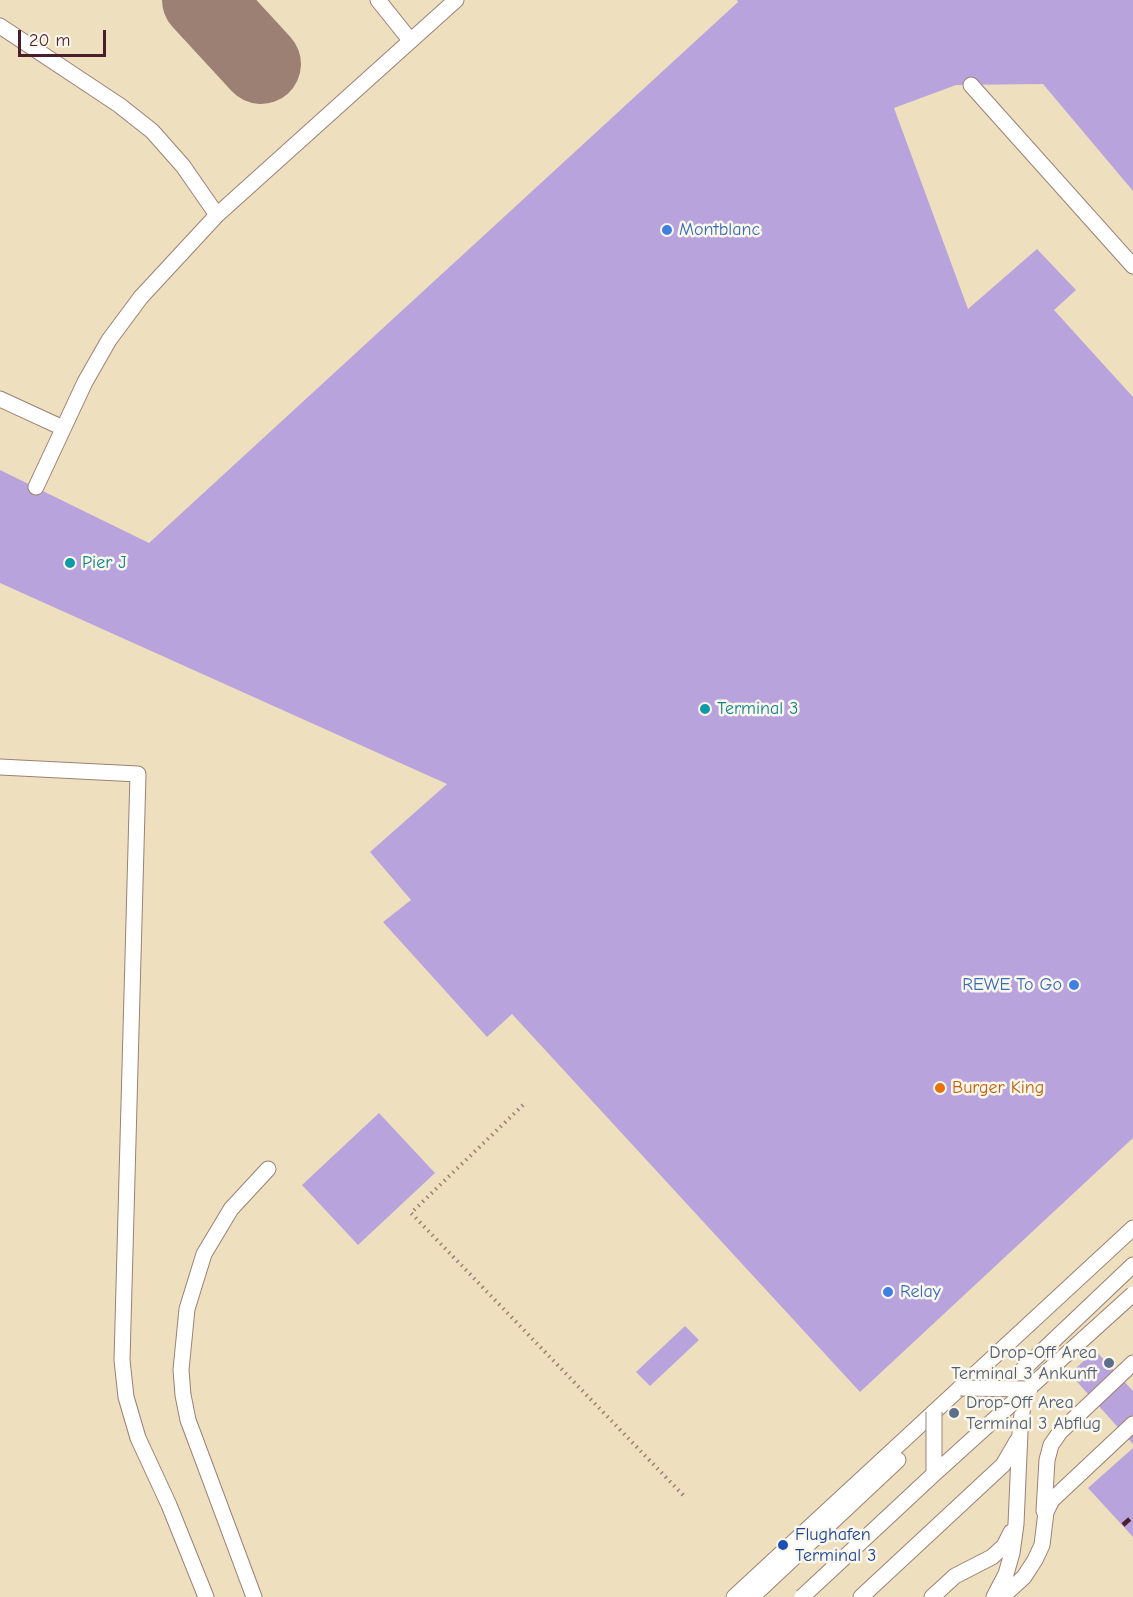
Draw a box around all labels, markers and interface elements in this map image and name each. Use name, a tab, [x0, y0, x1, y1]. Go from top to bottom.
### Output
scale bar	[21, 18, 110, 56]
text: 20 m	[29, 30, 70, 51]
place label: Montblanc	[679, 219, 760, 241]
marker: Montblanc	[660, 223, 674, 237]
place label: Pier J	[82, 552, 127, 574]
marker: Pier J	[63, 556, 77, 570]
place label: Terminal 3	[717, 698, 798, 720]
marker: Terminal 3	[698, 702, 712, 716]
place label: REWE To Go	[962, 974, 1062, 996]
marker: REWE To Go	[1067, 978, 1081, 992]
place label: Burger King	[952, 1077, 1044, 1099]
marker: Burger King	[933, 1081, 947, 1095]
place label: Relay	[900, 1281, 941, 1303]
marker: Relay	[881, 1285, 895, 1299]
place label: Drop-Off Area Terminal 3 Ankunft	[951, 1342, 1097, 1384]
marker: Drop-Off Area Terminal 3 Ankunft	[1102, 1356, 1116, 1370]
place label: Drop-Off Area Terminal 3 Abflug	[966, 1392, 1101, 1434]
marker: Drop-Off Area Terminal 3 Abflug	[947, 1406, 961, 1420]
place label: Flughafen Terminal 3	[795, 1524, 876, 1567]
marker: Flughafen Terminal 3	[776, 1538, 790, 1552]

